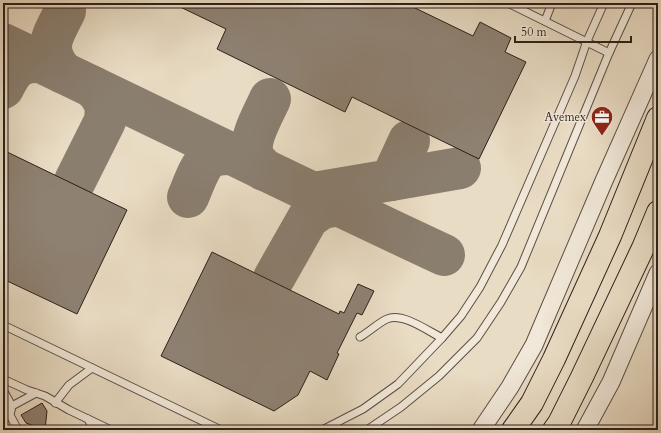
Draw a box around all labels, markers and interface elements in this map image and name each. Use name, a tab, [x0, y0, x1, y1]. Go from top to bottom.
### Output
scale bar	[515, 18, 631, 44]
text: 50 m	[521, 24, 548, 40]
office icon: Avemex	[589, 104, 615, 137]
place label: Avemex	[544, 109, 586, 125]

